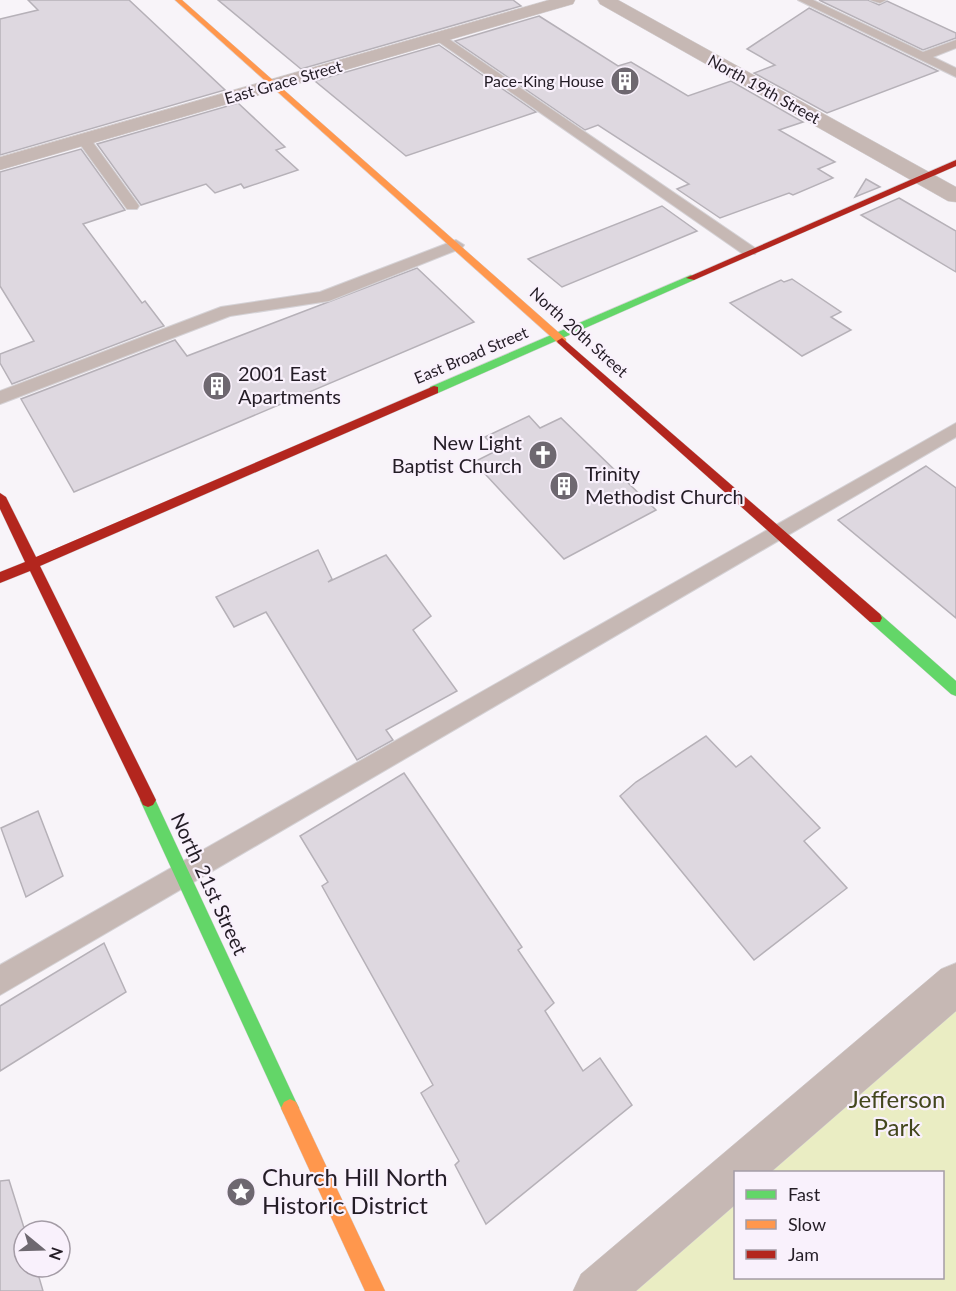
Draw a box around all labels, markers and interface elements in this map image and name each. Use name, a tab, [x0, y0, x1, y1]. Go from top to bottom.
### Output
street label: North 19th Street	[705, 50, 824, 127]
street label: East Grace Street	[222, 56, 344, 107]
building icon: Pace-King House	[609, 65, 641, 97]
place label: Pace-King House	[484, 71, 604, 90]
street label: North 20th Street	[527, 283, 632, 381]
street label: East Broad Street	[411, 322, 531, 387]
place label: 2001 East Apartments	[238, 361, 341, 408]
building icon: 2001 East Apartments	[201, 370, 233, 402]
place label: New Light Baptist Church	[392, 430, 522, 477]
church icon: New Light Baptist Church	[527, 439, 559, 471]
place label: Trinity Methodist Church	[585, 461, 744, 508]
building icon: Trinity Methodist Church	[548, 470, 580, 502]
street label: North 21st Street	[167, 809, 253, 958]
park label: Jefferson Park	[849, 1084, 945, 1141]
place label: Church Hill North Historic District	[262, 1162, 448, 1219]
legend	[734, 1171, 944, 1279]
place icon: Church Hill North Historic District	[225, 1176, 257, 1208]
text: Fast	[788, 1183, 821, 1205]
text: Slow	[788, 1213, 826, 1235]
north arrow	[12, 1219, 72, 1279]
text: Jam	[788, 1243, 819, 1265]
text: N	[46, 1245, 68, 1263]

